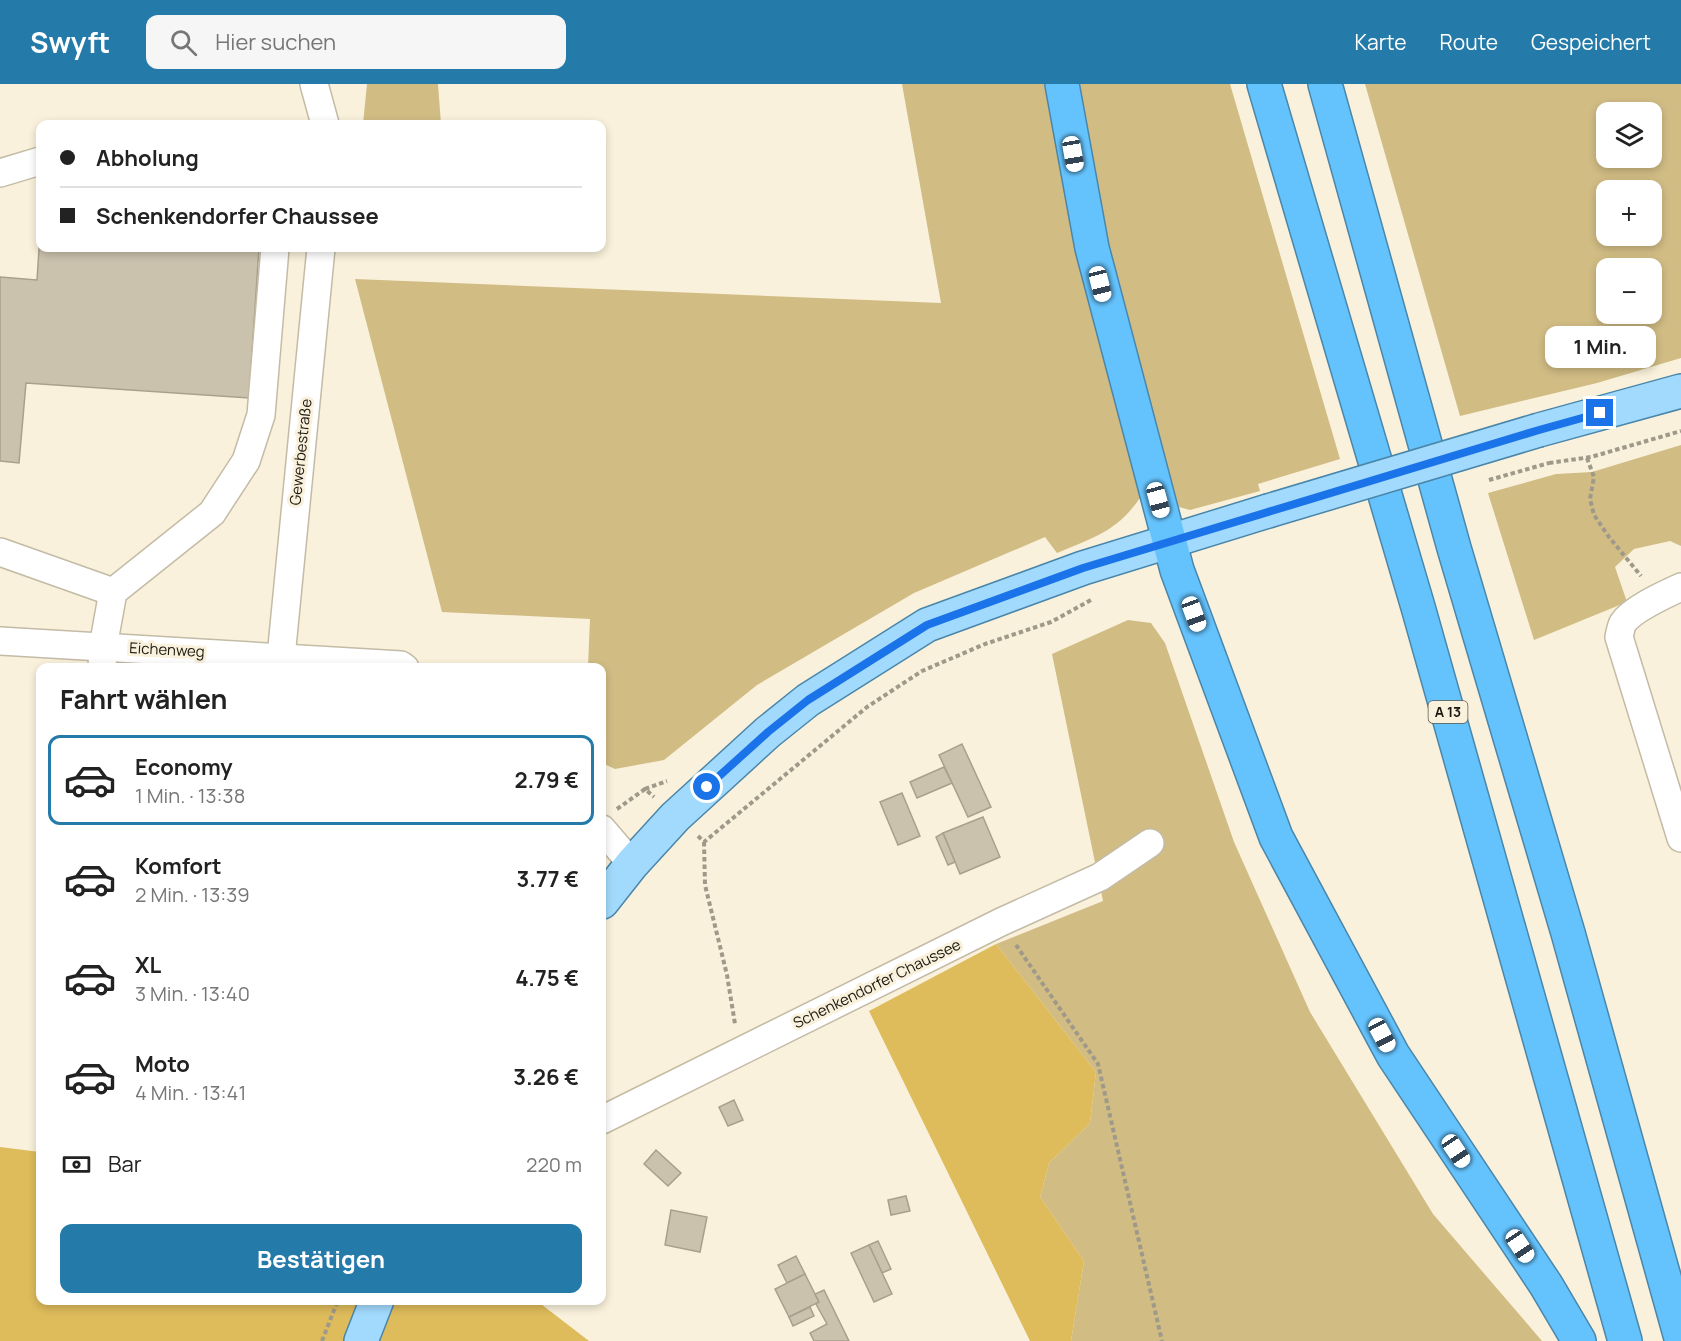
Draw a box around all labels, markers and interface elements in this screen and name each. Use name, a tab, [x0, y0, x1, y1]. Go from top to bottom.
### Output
search box	[146, 15, 566, 69]
text: Swyft	[30, 23, 110, 61]
icon: search	[167, 26, 200, 59]
text: Hier suchen	[215, 27, 336, 57]
text: Karte	[1355, 28, 1407, 56]
text: Route	[1440, 28, 1498, 56]
text: Gespeichert	[1531, 28, 1651, 56]
map controls	[1596, 102, 1662, 324]
button: layers	[1596, 102, 1662, 168]
car	[1061, 135, 1085, 173]
text: Abholung	[96, 143, 199, 173]
button: +	[1596, 180, 1662, 246]
text: Schenkendorfer Chaussee	[96, 201, 379, 231]
button: −	[1596, 258, 1662, 324]
car	[1087, 264, 1113, 304]
callout: 1 Min.	[1544, 326, 1656, 368]
text: 1 Min.	[1573, 333, 1628, 360]
street label: Gewerbestraße	[284, 397, 317, 506]
route end	[1586, 399, 1613, 426]
car	[1145, 480, 1171, 520]
car	[1179, 594, 1209, 634]
street label: Eichenweg	[129, 637, 205, 662]
text: Fahrt wählen	[60, 680, 228, 717]
road number: A 13	[1428, 701, 1468, 723]
text: Economy	[135, 752, 233, 782]
icon: car	[63, 753, 117, 807]
text: 2.79 €	[514, 765, 579, 795]
route start	[693, 773, 720, 800]
text: 1 Min. · 13:38	[135, 782, 245, 809]
text: Komfort	[135, 851, 222, 881]
icon: car	[63, 852, 117, 906]
text: 3.77 €	[516, 864, 579, 894]
text: 2 Min. · 13:39	[135, 881, 250, 908]
street label: Schenkendorfer Chaussee	[789, 934, 964, 1033]
text: XL	[135, 950, 161, 980]
icon: car	[63, 951, 117, 1005]
text: 4.75 €	[515, 963, 579, 993]
text: 3 Min. · 13:40	[135, 980, 250, 1007]
car	[1366, 1015, 1398, 1055]
text: Moto	[135, 1049, 190, 1079]
icon: car	[63, 1050, 117, 1104]
text: 3.26 €	[513, 1062, 579, 1092]
text: 4 Min. · 13:41	[135, 1079, 246, 1106]
car	[1438, 1131, 1474, 1171]
icon: cash	[60, 1148, 93, 1181]
text: Bar	[108, 1149, 142, 1179]
text: 220 m	[526, 1151, 582, 1178]
button: Bestätigen	[60, 1224, 582, 1293]
car	[1502, 1226, 1538, 1266]

